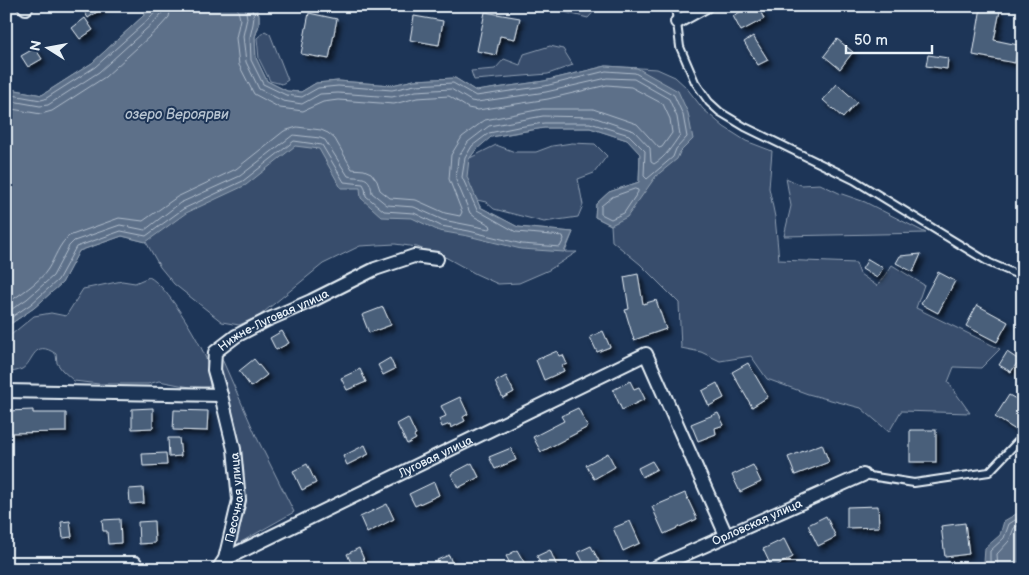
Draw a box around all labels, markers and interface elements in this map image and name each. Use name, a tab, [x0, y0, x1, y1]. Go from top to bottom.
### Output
north arrow	[22, 22, 72, 72]
scale bar	[846, 22, 933, 54]
text: 50 m	[854, 31, 888, 50]
text: N	[26, 39, 45, 52]
water label: озеро Вероярви	[125, 106, 229, 123]
street label: Нижне-Луговая улица	[215, 286, 331, 354]
street label: Луговая улица	[395, 432, 475, 481]
street label: Песочная улица	[222, 452, 247, 544]
street label: Орловская улица	[710, 496, 804, 549]

